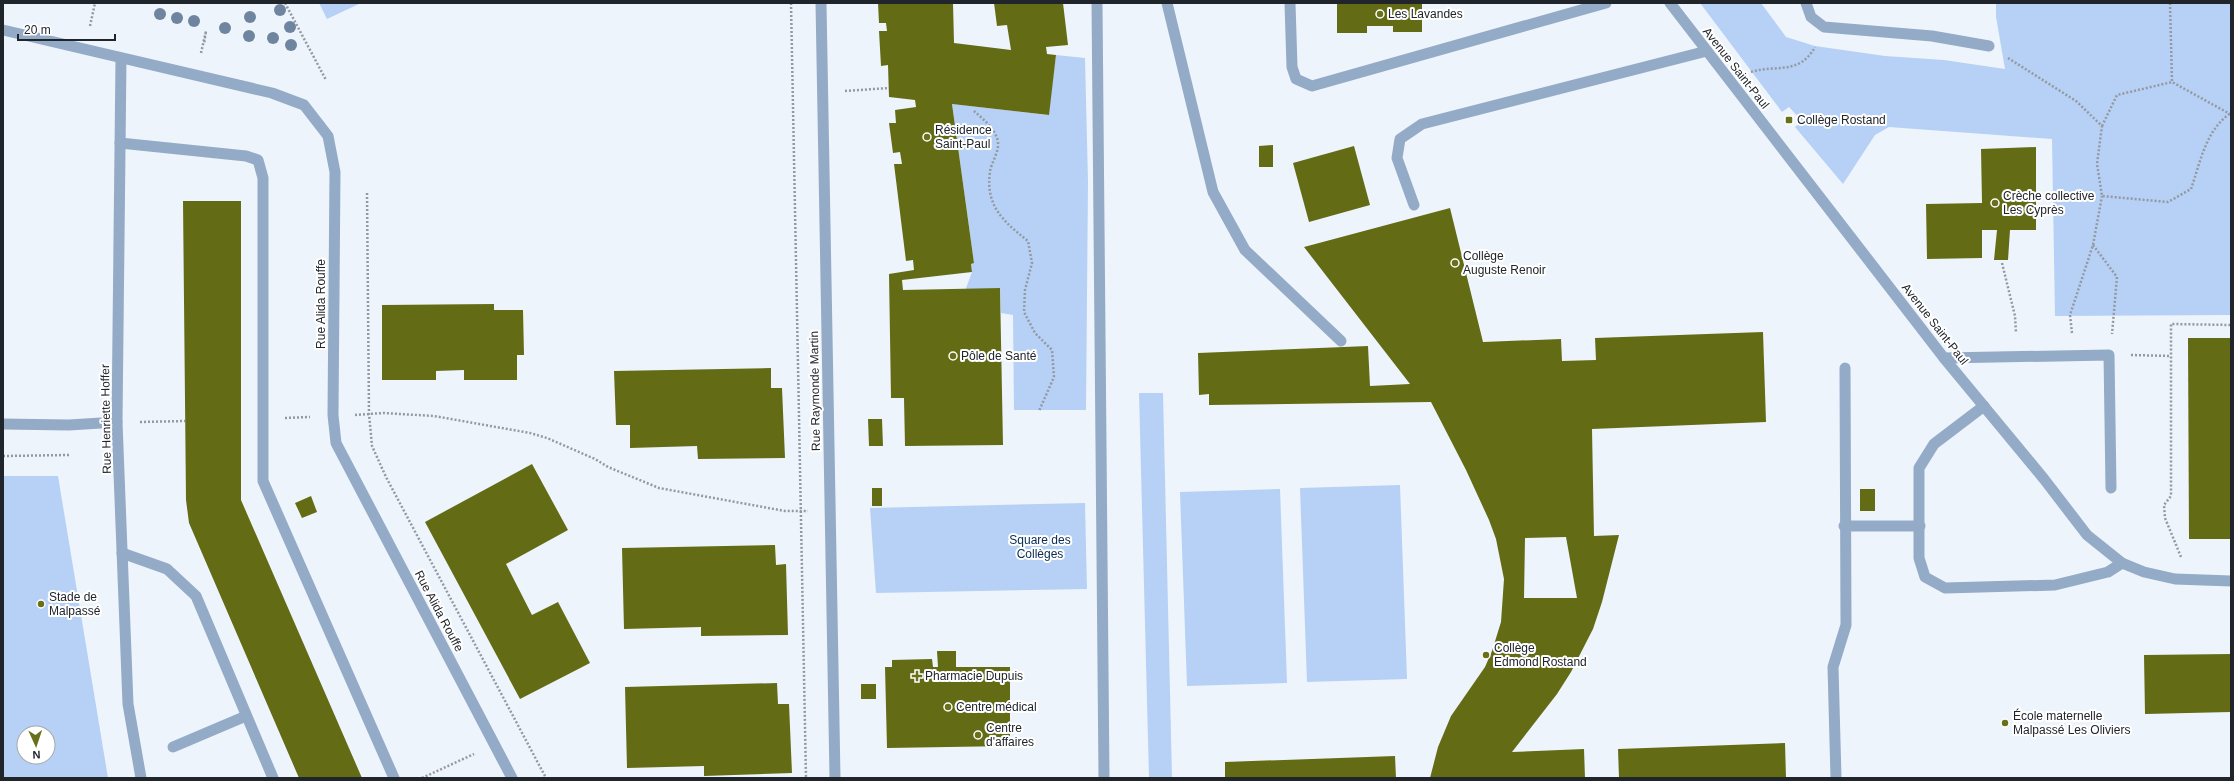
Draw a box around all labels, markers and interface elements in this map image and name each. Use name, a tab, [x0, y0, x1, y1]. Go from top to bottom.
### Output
place label: Les Lavandes	[1388, 7, 1463, 21]
marker: Les Lavandes	[1375, 9, 1385, 19]
scale bar	[18, 16, 115, 42]
text: 20 m	[24, 23, 51, 37]
street label: Avenue Saint-Paul	[1700, 25, 1772, 111]
place label: Collège Rostand	[1797, 113, 1886, 127]
marker: Collège Rostand	[1784, 115, 1794, 125]
place label: Résidence Saint-Paul	[935, 123, 992, 151]
marker: Résidence Saint-Paul	[922, 132, 932, 142]
place label: Crèche collective Les Cyprès	[2003, 189, 2095, 217]
marker: Crèche collective Les Cyprès	[1990, 198, 2000, 208]
place label: Collège Auguste Renoir	[1463, 249, 1546, 277]
marker: Collège Auguste Renoir	[1450, 258, 1460, 268]
street label: Rue Alida Rouffe	[314, 259, 328, 349]
street label: Avenue Saint-Paul	[1899, 281, 1971, 367]
street label: Rue Raymonde Martin	[807, 331, 823, 451]
place label: Pôle de Santé	[961, 349, 1037, 363]
marker: Pôle de Santé	[948, 351, 958, 361]
street label: Rue Henriette Hoffer	[98, 364, 114, 474]
park label: Square des Collèges	[1009, 533, 1071, 561]
street label: Rue Alida Rouffe	[412, 568, 466, 654]
place label: Stade de Malpassé	[49, 590, 101, 618]
marker: Stade de Malpassé	[36, 599, 46, 609]
place label: Collège Edmond Rostand	[1494, 641, 1587, 669]
marker: Collège Edmond Rostand	[1481, 650, 1491, 660]
place label: Pharmacie Dupuis	[925, 669, 1023, 683]
marker: Pharmacie Dupuis	[912, 671, 922, 681]
place label: Centre médical	[956, 700, 1037, 714]
marker: Centre médical	[943, 702, 953, 712]
place label: École maternelle Malpassé Les Oliviers	[2013, 708, 2130, 737]
marker: École maternelle Malpassé Les Oliviers	[2000, 718, 2010, 728]
place label: Centre d'affaires	[986, 721, 1034, 749]
north arrow	[16, 725, 56, 765]
marker: Centre d'affaires	[973, 730, 983, 740]
text: N	[32, 749, 41, 761]

